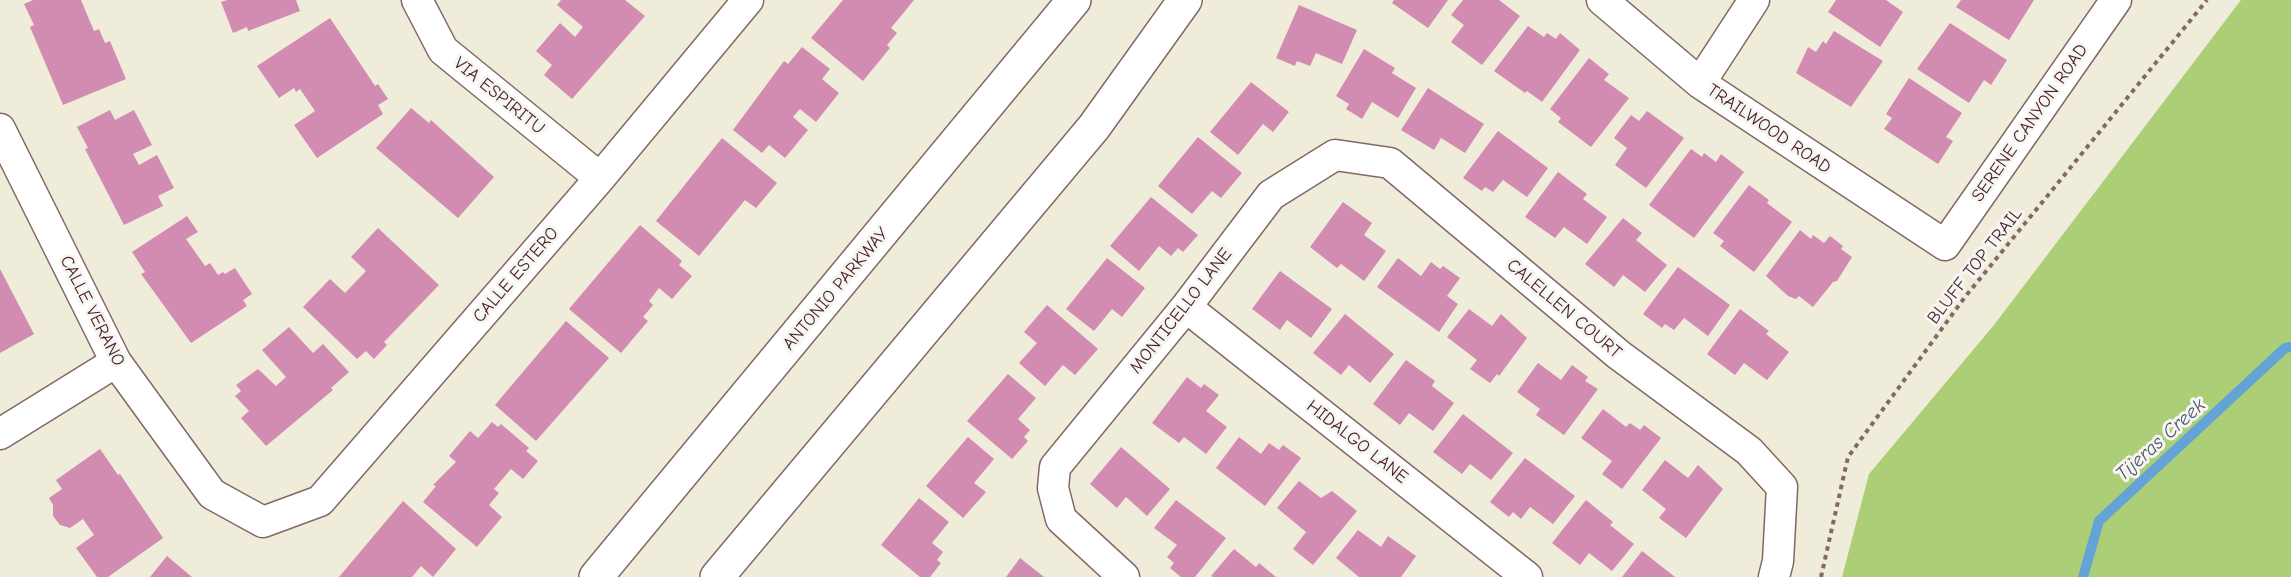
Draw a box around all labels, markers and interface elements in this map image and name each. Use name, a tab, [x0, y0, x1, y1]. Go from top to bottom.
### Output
street label: SERENE CANYON ROAD	[1967, 40, 2093, 206]
street label: VIA ESPIRITU	[449, 53, 549, 139]
street label: TRAILWOOD ROAD	[1703, 80, 1835, 178]
street label: BLUFF TOP TRAIL	[1923, 204, 2027, 328]
street label: CALLE ESTERO	[469, 223, 563, 327]
street label: ANTONIO PARKWAY	[778, 223, 894, 355]
street label: MONTICELLO LANE	[1125, 244, 1237, 378]
street label: CALLE VERANO	[55, 252, 129, 370]
street label: CALELLEN COURT	[1502, 255, 1626, 363]
water label: Tijeras Creek	[2111, 394, 2211, 486]
street label: HIDALGO LANE	[1302, 396, 1412, 488]

